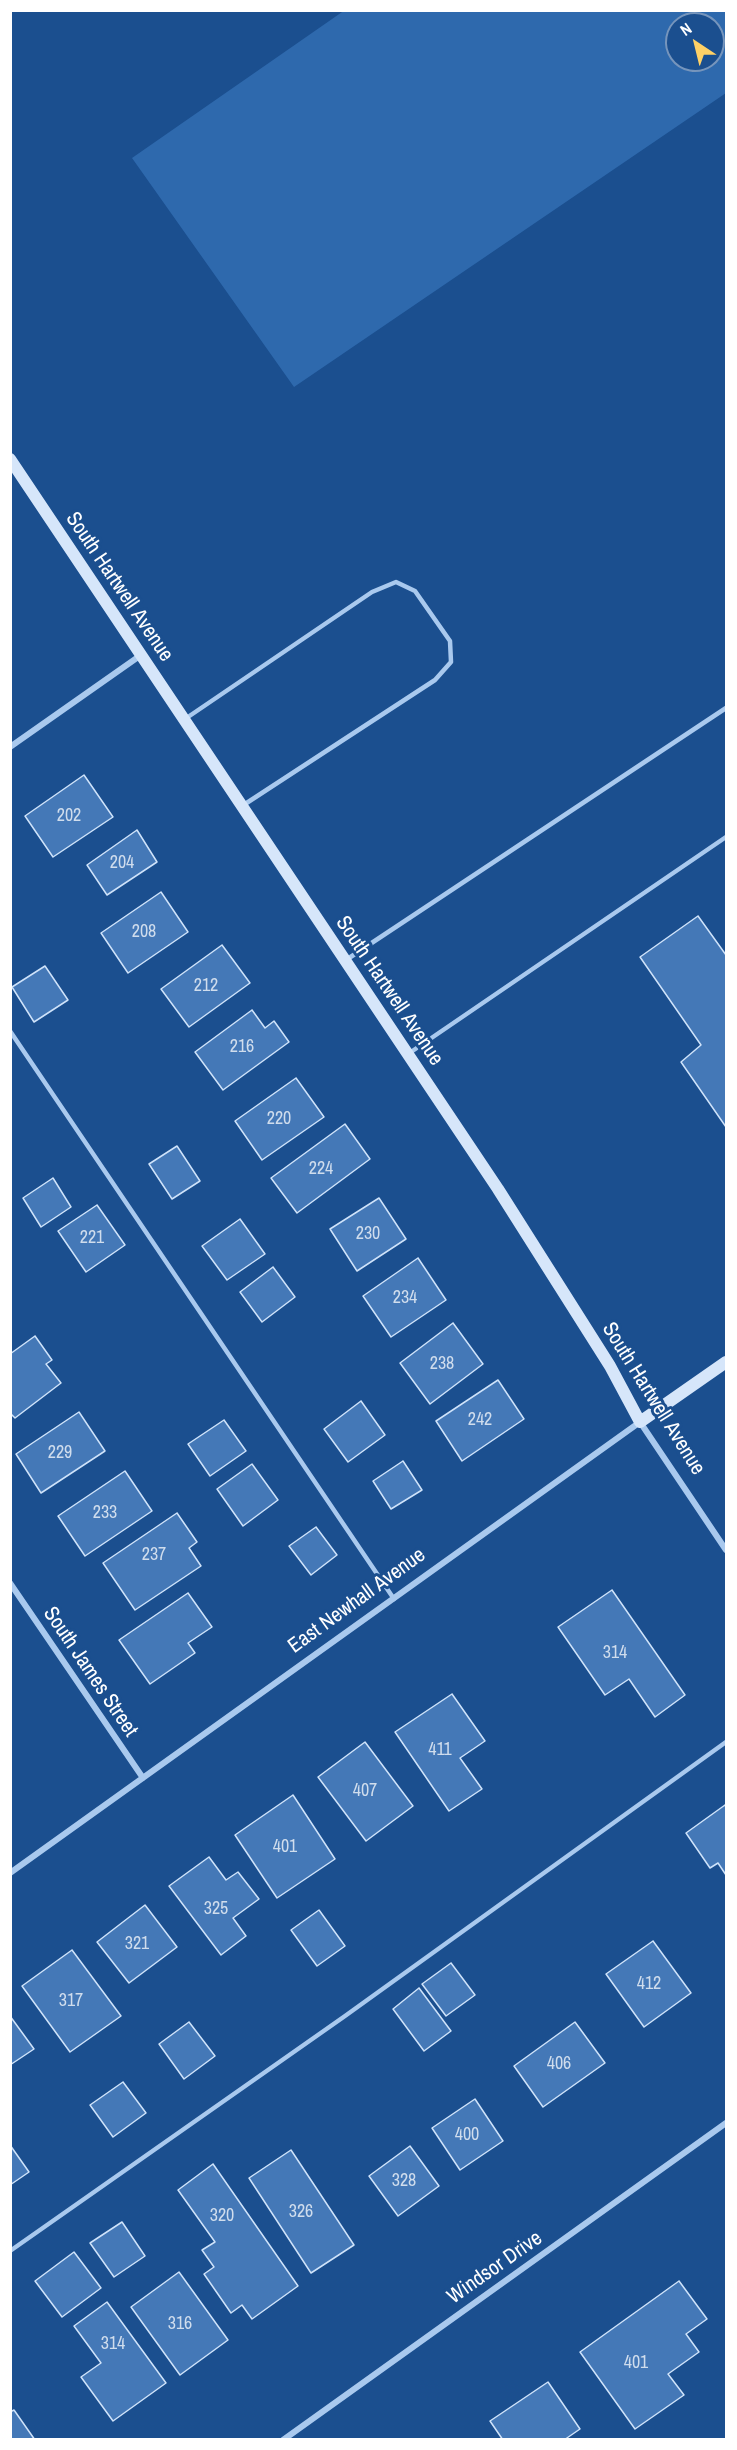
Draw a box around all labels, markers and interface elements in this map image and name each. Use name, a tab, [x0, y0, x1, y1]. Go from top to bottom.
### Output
north arrow	[665, 12, 725, 72]
text: N	[676, 17, 696, 41]
street label: South Hartwell Avenue	[60, 507, 178, 667]
house number: 202	[57, 805, 81, 827]
house number: 204	[110, 852, 134, 874]
street label: South Hartwell Avenue	[330, 911, 448, 1071]
house number: 208	[132, 921, 156, 943]
house number: 212	[194, 975, 218, 997]
house number: 216	[230, 1036, 254, 1058]
house number: 220	[267, 1108, 291, 1130]
house number: 224	[309, 1158, 333, 1180]
house number: 230	[356, 1223, 380, 1245]
house number: 221	[80, 1227, 104, 1249]
house number: 234	[393, 1287, 417, 1309]
street label: South Hartwell Avenue	[596, 1318, 710, 1480]
house number: 238	[430, 1353, 454, 1375]
house number: 242	[468, 1409, 492, 1431]
house number: 229	[48, 1442, 72, 1464]
house number: 233	[93, 1502, 117, 1524]
street label: East Newhall Avenue	[284, 1543, 430, 1659]
house number: 237	[142, 1544, 166, 1566]
street label: South James Street	[37, 1602, 143, 1742]
house number: 314	[603, 1642, 627, 1664]
house number: 411	[428, 1739, 452, 1761]
house number: 407	[353, 1780, 377, 1802]
house number: 401	[273, 1836, 297, 1858]
house number: 325	[204, 1898, 228, 1920]
house number: 321	[125, 1933, 149, 1955]
house number: 412	[637, 1973, 661, 1995]
house number: 317	[59, 1990, 83, 2012]
house number: 406	[547, 2053, 571, 2075]
house number: 400	[455, 2124, 479, 2146]
house number: 328	[392, 2170, 416, 2192]
house number: 326	[289, 2201, 313, 2223]
house number: 320	[210, 2205, 234, 2227]
street label: Windsor Drive	[443, 2226, 547, 2310]
house number: 316	[168, 2313, 192, 2335]
house number: 314	[101, 2333, 125, 2355]
house number: 401	[624, 2352, 648, 2374]

